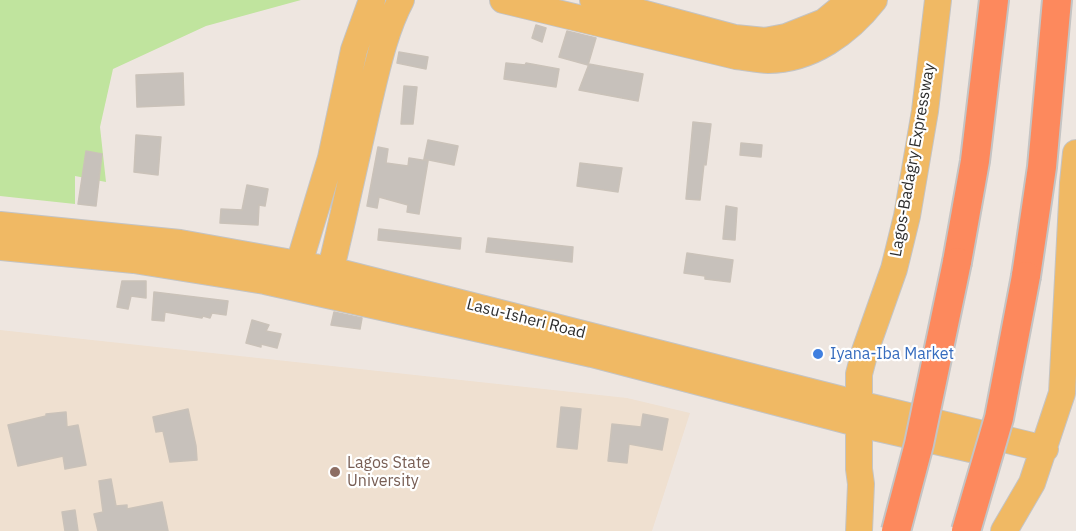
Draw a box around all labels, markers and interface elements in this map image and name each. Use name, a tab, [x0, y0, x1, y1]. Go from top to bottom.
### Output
street label: Lagos-Badagry Expressway	[887, 62, 939, 258]
street label: Lasu-Isheri Road	[465, 295, 587, 343]
place label: Iyana-Iba Market	[830, 344, 954, 364]
marker: Iyana-Iba Market	[811, 347, 825, 361]
place label: Lagos State University	[347, 453, 430, 491]
marker: Lagos State University	[328, 465, 342, 479]

